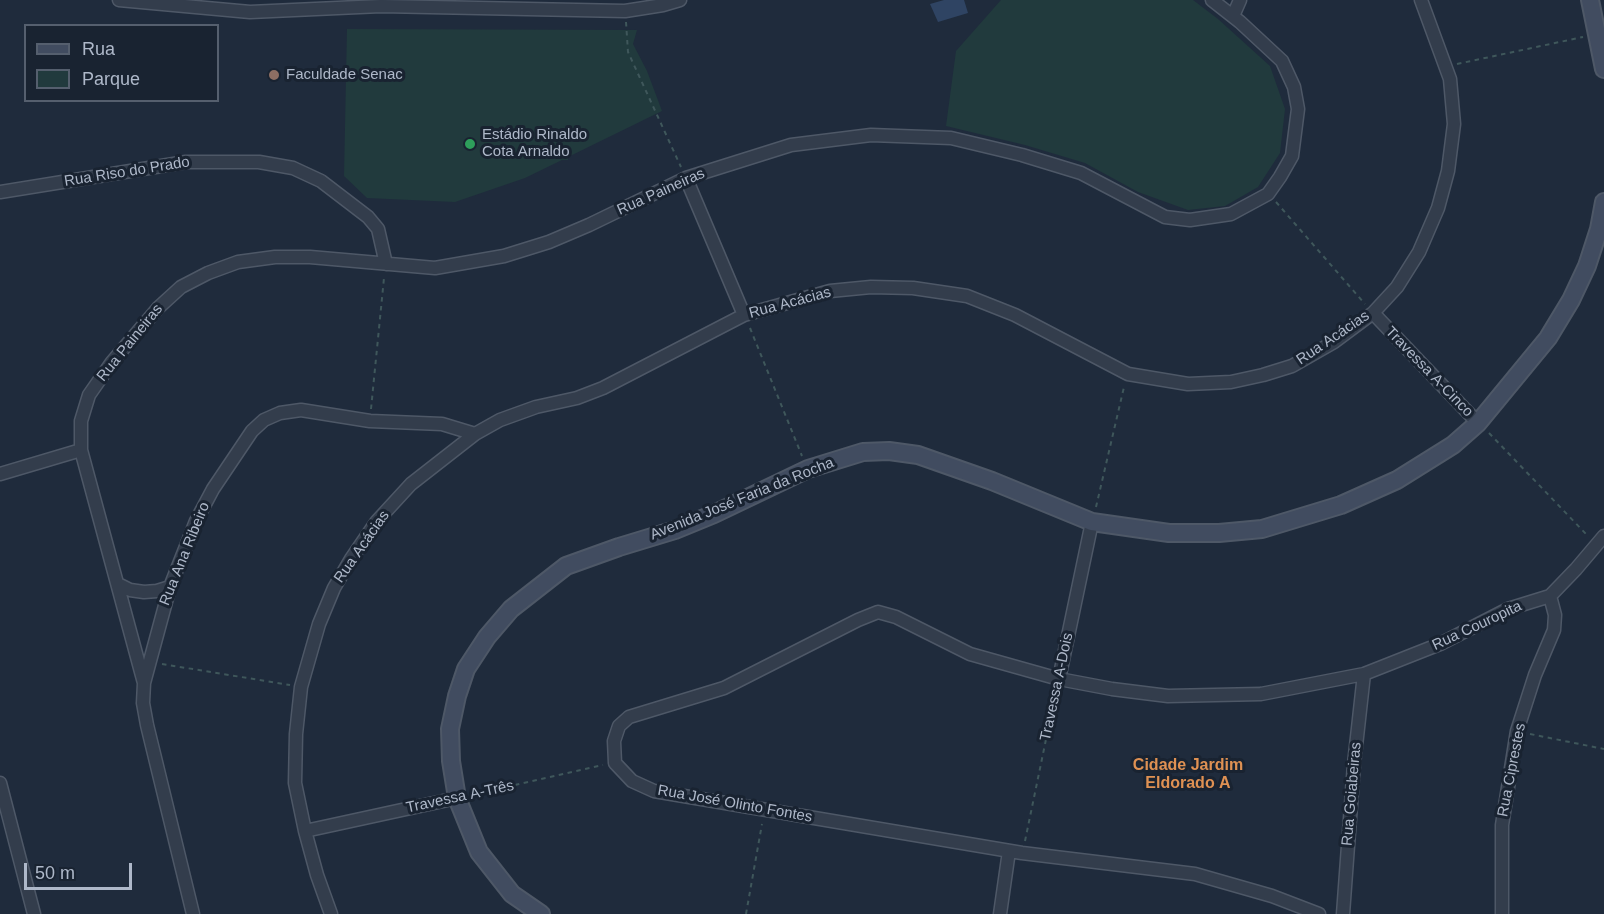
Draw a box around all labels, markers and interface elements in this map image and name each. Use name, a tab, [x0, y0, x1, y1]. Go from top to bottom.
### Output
legend	[24, 24, 219, 102]
text: Rua	[82, 39, 115, 59]
place label: Faculdade Senac	[286, 66, 403, 84]
marker: Faculdade Senac	[267, 68, 281, 82]
text: Parque	[82, 69, 140, 89]
place label: Estádio Rinaldo Cota Arnaldo	[482, 126, 587, 161]
marker: Estádio Rinaldo Cota Arnaldo	[463, 137, 477, 151]
street label: Rua Riso do Prado	[63, 153, 191, 191]
street label: Rua Paineiras	[614, 165, 708, 219]
street label: Rua Acácias	[747, 283, 833, 323]
street label: Rua Paineiras	[93, 301, 167, 385]
street label: Rua Acácias	[1293, 307, 1373, 369]
street label: Travessa A-Cinco	[1381, 323, 1477, 421]
street label: Avenida José Faria da Rocha	[648, 454, 836, 544]
street label: Rua Ana Ribeiro	[156, 500, 214, 608]
street label: Rua Acácias	[330, 507, 394, 587]
street label: Rua Couropita	[1429, 597, 1525, 655]
street label: Travessa A-Dois	[1037, 631, 1077, 743]
street label: Rua Ciprestes	[1494, 722, 1530, 818]
street label: Rua Goiabeiras	[1338, 741, 1366, 847]
district label: Cidade Jardim Eldorado A	[1133, 756, 1243, 794]
street label: Travessa A-Três	[404, 777, 516, 817]
street label: Rua José Olinto Fontes	[656, 782, 814, 826]
scale bar	[27, 851, 135, 889]
text: 50 m	[35, 863, 75, 883]

